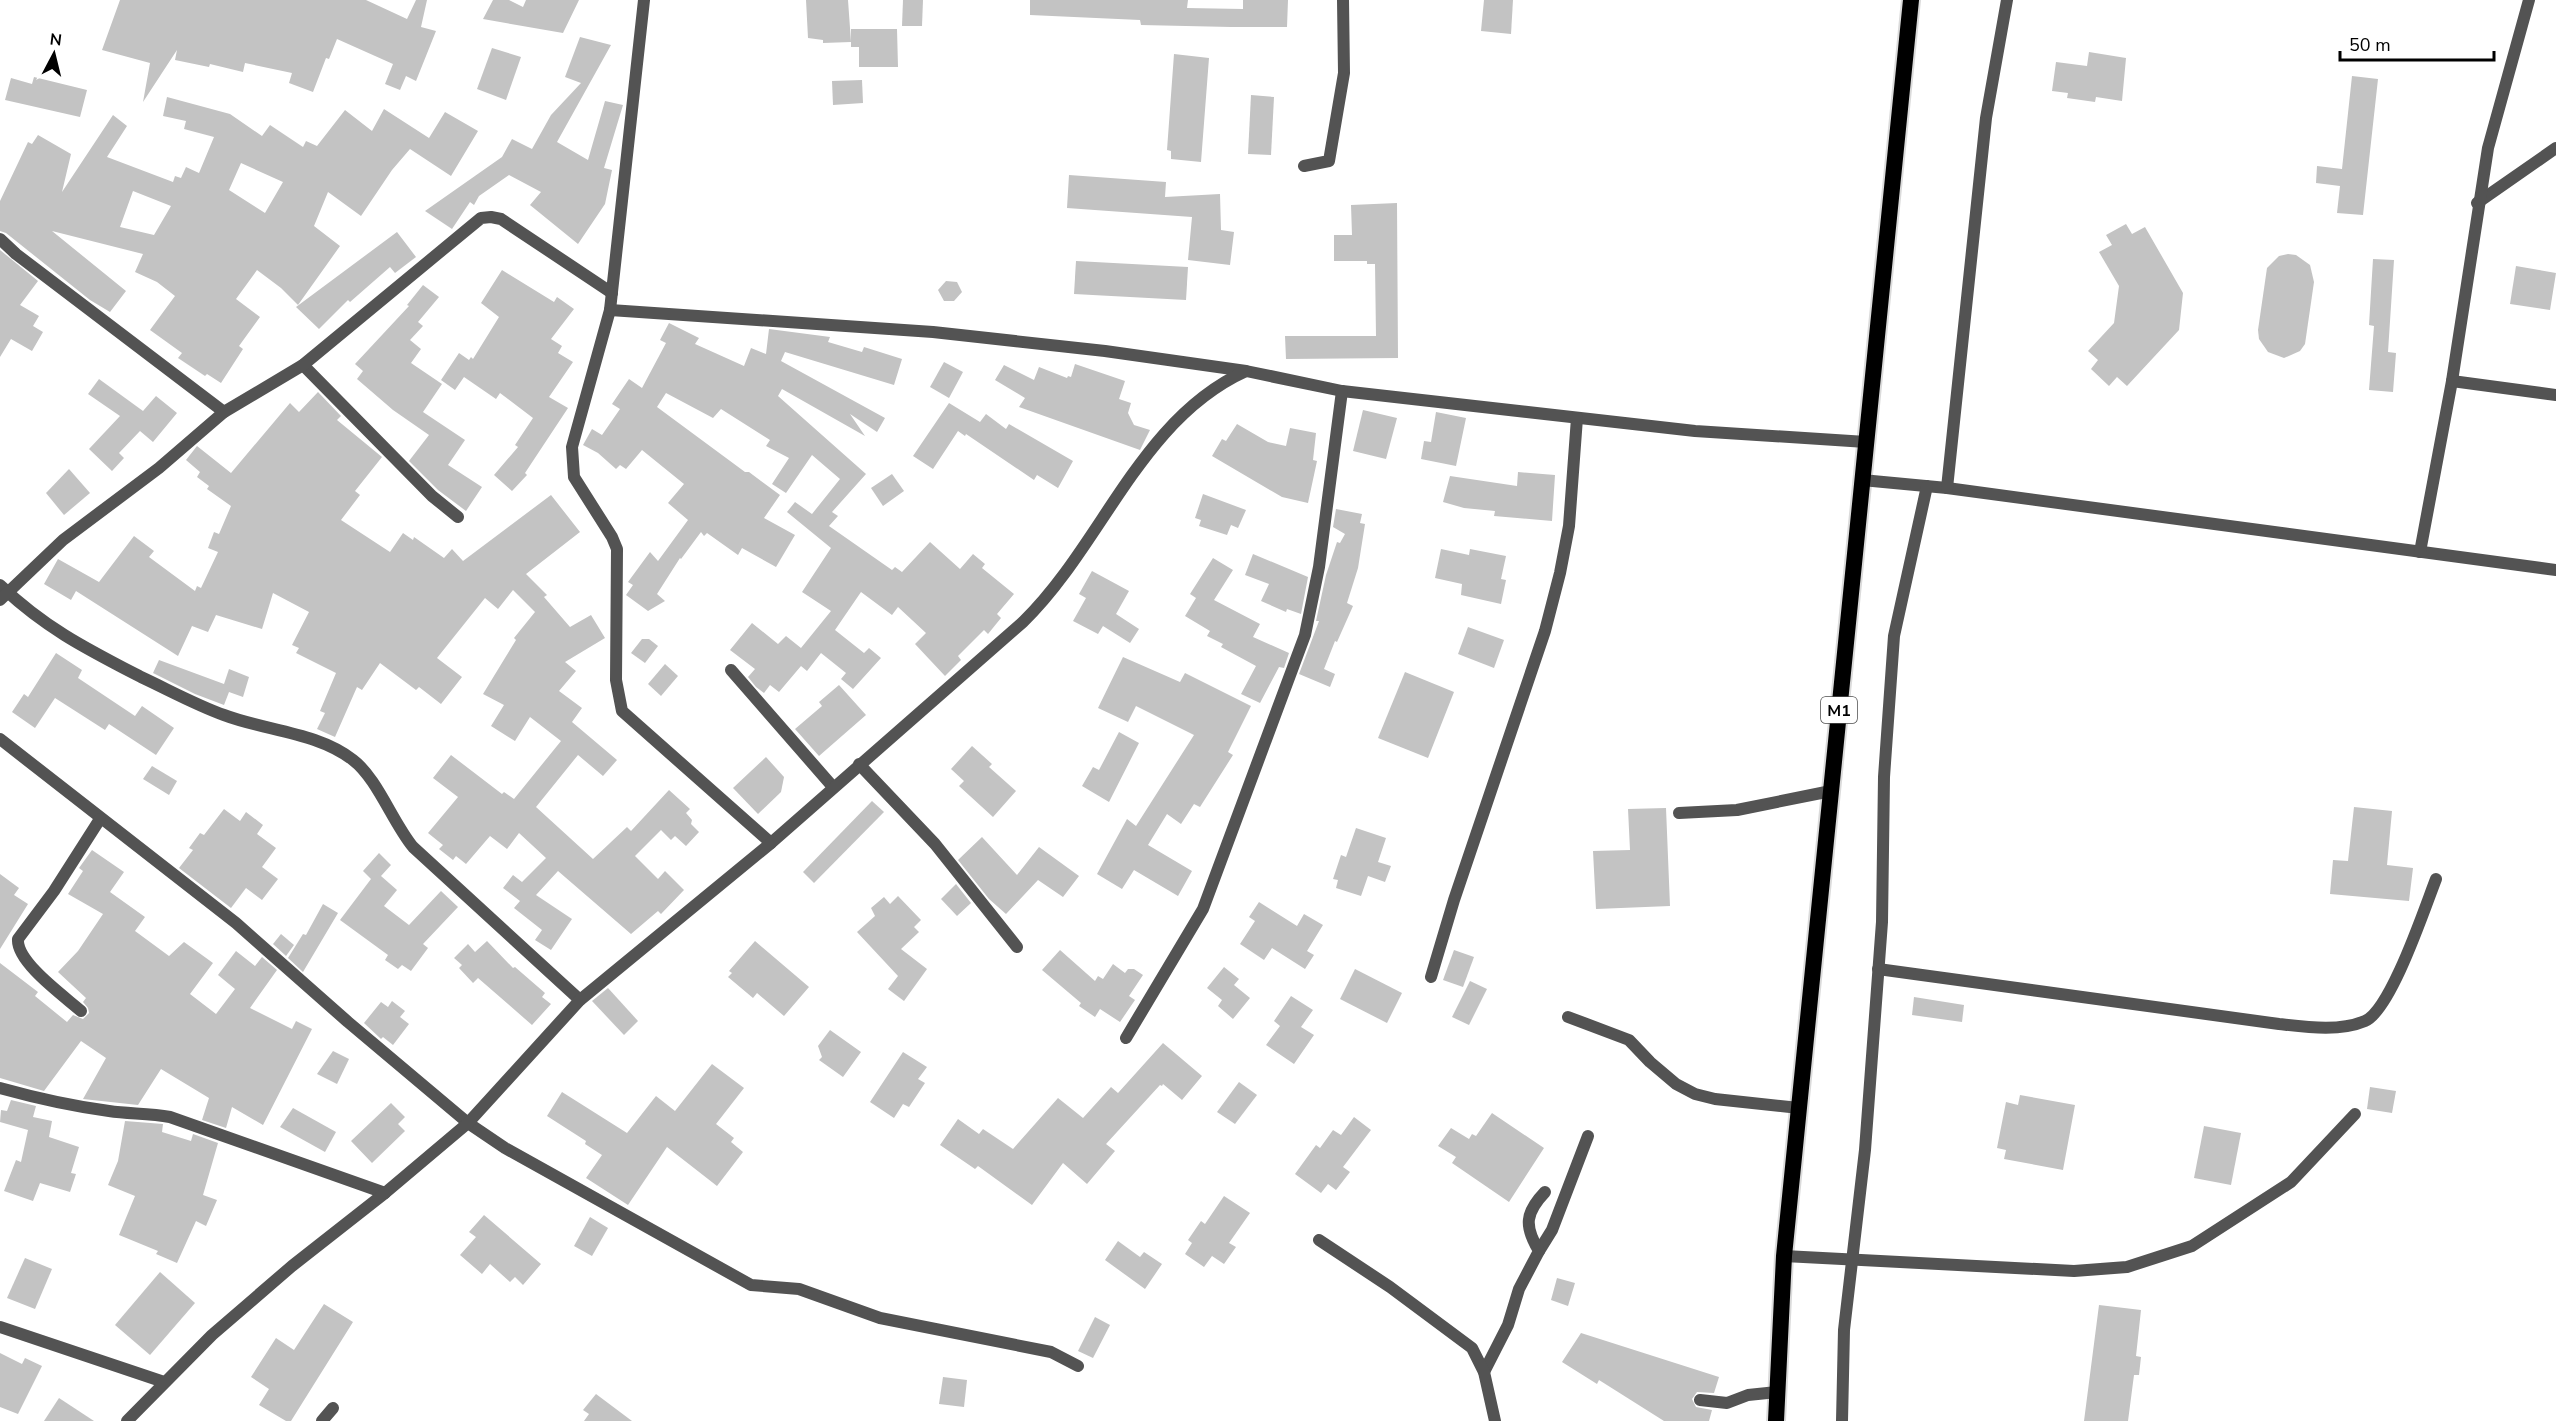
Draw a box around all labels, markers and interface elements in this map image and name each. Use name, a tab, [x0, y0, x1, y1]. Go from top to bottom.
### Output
north arrow	[24, 24, 84, 84]
scale bar	[2340, 24, 2494, 62]
text: N	[48, 28, 63, 52]
text: 50 m	[2349, 33, 2391, 57]
road number: M1	[1821, 697, 1857, 723]

